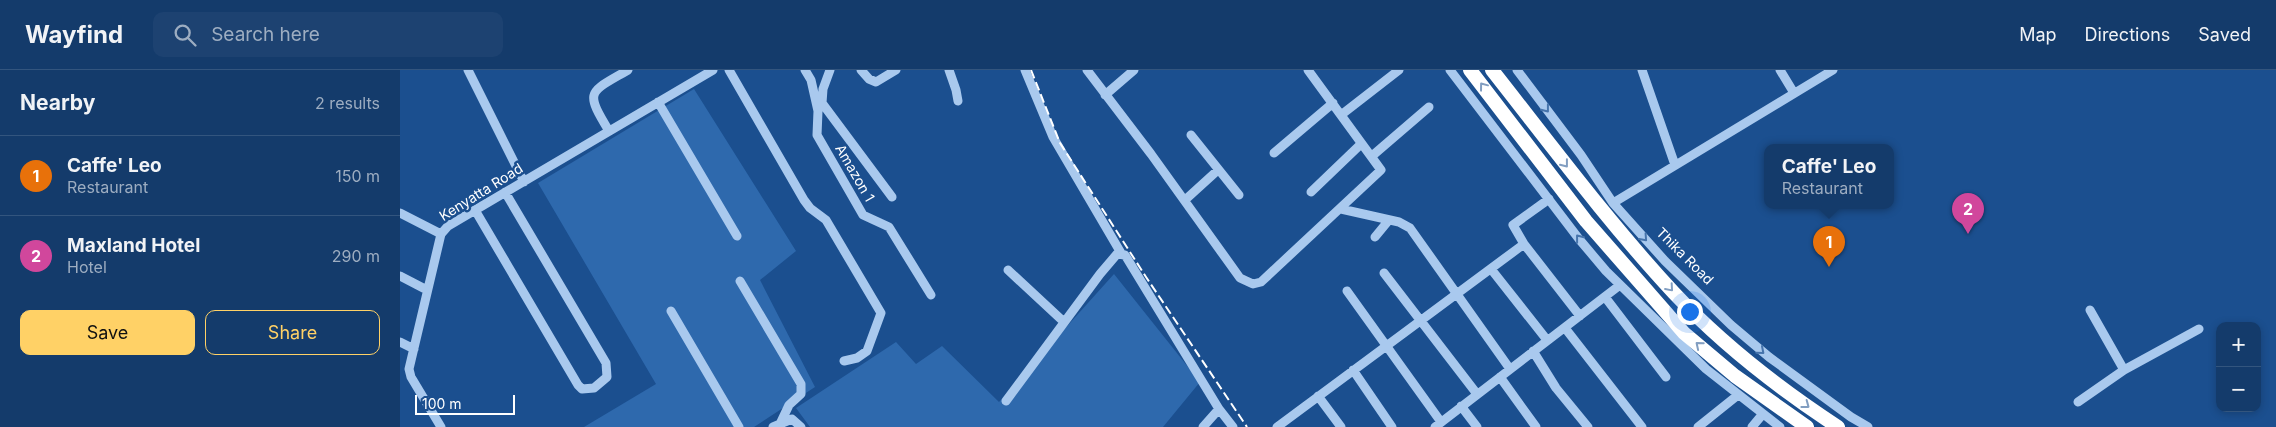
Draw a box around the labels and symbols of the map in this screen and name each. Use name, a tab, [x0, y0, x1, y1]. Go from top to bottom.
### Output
one-way arrow	[1480, 82, 1489, 92]
one-way arrow	[1540, 103, 1548, 112]
street label: Amazon 1	[832, 141, 879, 205]
one-way arrow	[1560, 158, 1568, 167]
street label: Kenyatta Road	[436, 159, 526, 224]
pin: 2	[1952, 193, 1984, 234]
street label: Thika Road	[1653, 223, 1718, 288]
pin: 1	[1813, 226, 1845, 267]
one-way arrow	[1638, 233, 1647, 242]
one-way arrow	[1576, 235, 1584, 244]
one-way arrow	[1664, 282, 1673, 291]
your location	[1677, 299, 1703, 325]
one-way arrow	[1695, 342, 1704, 351]
one-way arrow	[1755, 345, 1764, 354]
scale bar	[415, 392, 515, 415]
one-way arrow	[1800, 399, 1810, 408]

